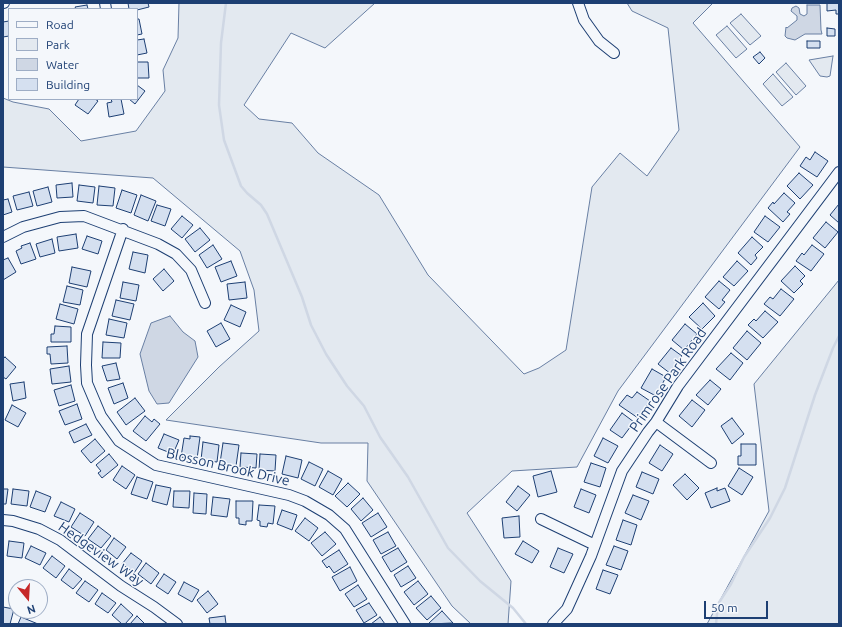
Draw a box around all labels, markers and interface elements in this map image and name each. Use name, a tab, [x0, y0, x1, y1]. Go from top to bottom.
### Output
legend	[8, 8, 138, 100]
text: Road	[46, 18, 74, 31]
text: Park	[46, 38, 70, 51]
text: Water	[46, 58, 79, 71]
text: Building	[46, 78, 90, 91]
street label: Primrose Park Road	[626, 325, 710, 435]
street label: Blosson Brook Drive	[165, 445, 291, 489]
street label: Hedgeview Way	[55, 518, 147, 590]
north arrow	[8, 579, 48, 619]
scale bar	[706, 593, 770, 619]
text: 50 m	[711, 601, 738, 614]
text: N	[26, 602, 37, 616]

